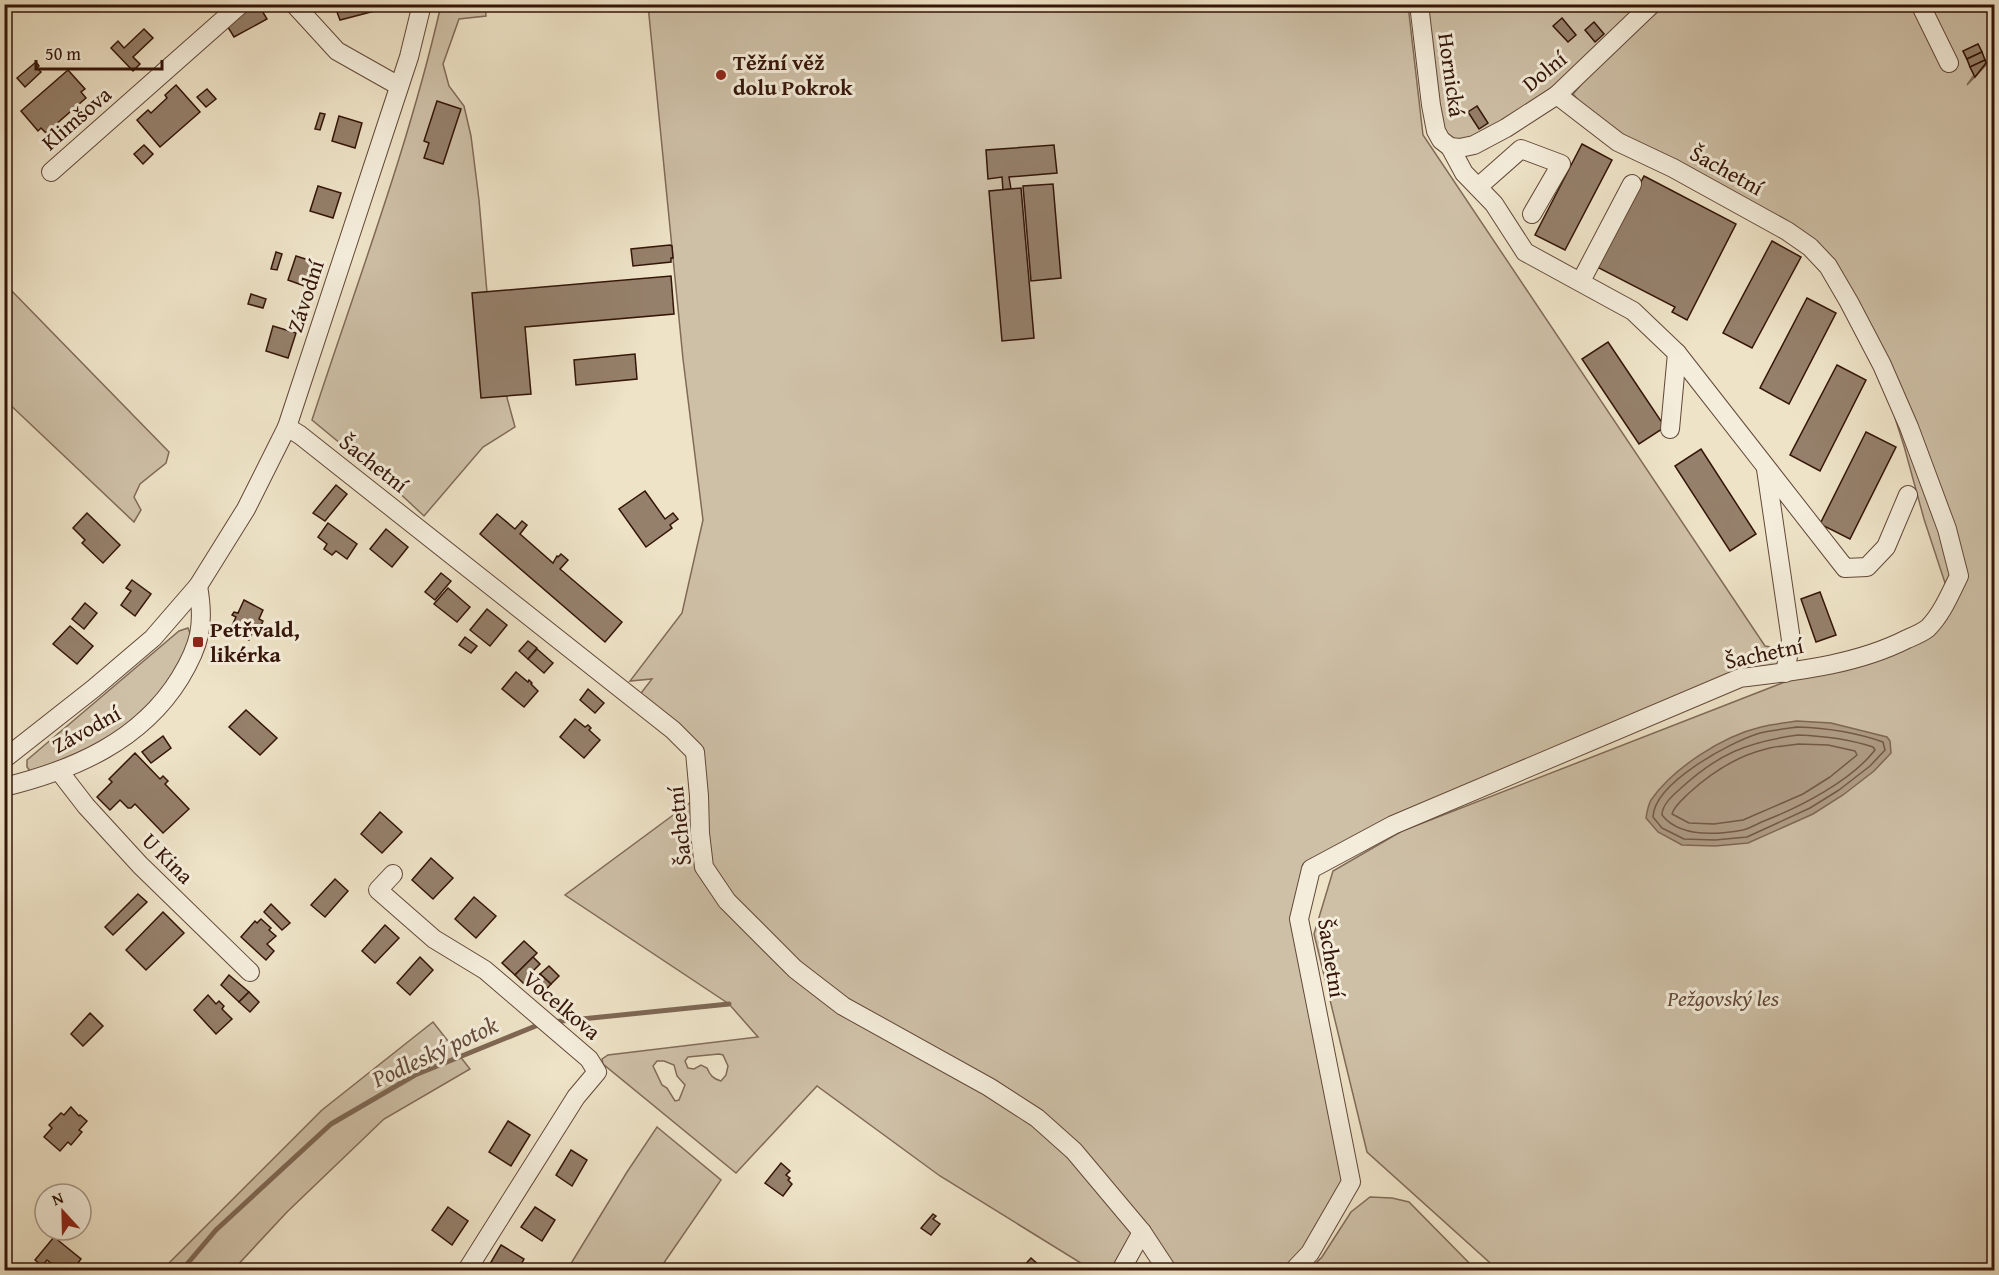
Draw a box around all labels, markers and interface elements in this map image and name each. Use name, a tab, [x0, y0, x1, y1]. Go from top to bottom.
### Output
street label: Hornická	[1430, 31, 1474, 120]
scale bar	[36, 33, 162, 71]
text: 50 m	[45, 40, 81, 67]
street label: Dolní	[1515, 43, 1574, 99]
place label: Těžní věž dolu Pokrok	[733, 46, 853, 103]
marker: Těžní věž dolu Pokrok	[714, 68, 728, 82]
street label: Klimšova	[34, 78, 119, 158]
street label: Šachetní	[1684, 137, 1770, 204]
street label: Závodní	[278, 255, 332, 336]
street label: Šachetní	[333, 426, 416, 501]
place label: Petřvald, likérka	[210, 613, 300, 670]
street label: Šachetní	[1722, 629, 1807, 677]
marker: Petřvald, likérka	[191, 635, 205, 649]
street label: Závodní	[46, 697, 127, 761]
street label: Šachetní	[659, 784, 699, 867]
street label: U Kina	[135, 825, 201, 891]
street label: Šachetní	[1310, 916, 1354, 1001]
street label: Vocelkova	[516, 963, 608, 1048]
park label: Pežgovský les	[1666, 982, 1779, 1014]
water label: Podleský potok	[365, 1007, 504, 1096]
north arrow	[33, 1182, 93, 1242]
text: N	[48, 1185, 67, 1211]

